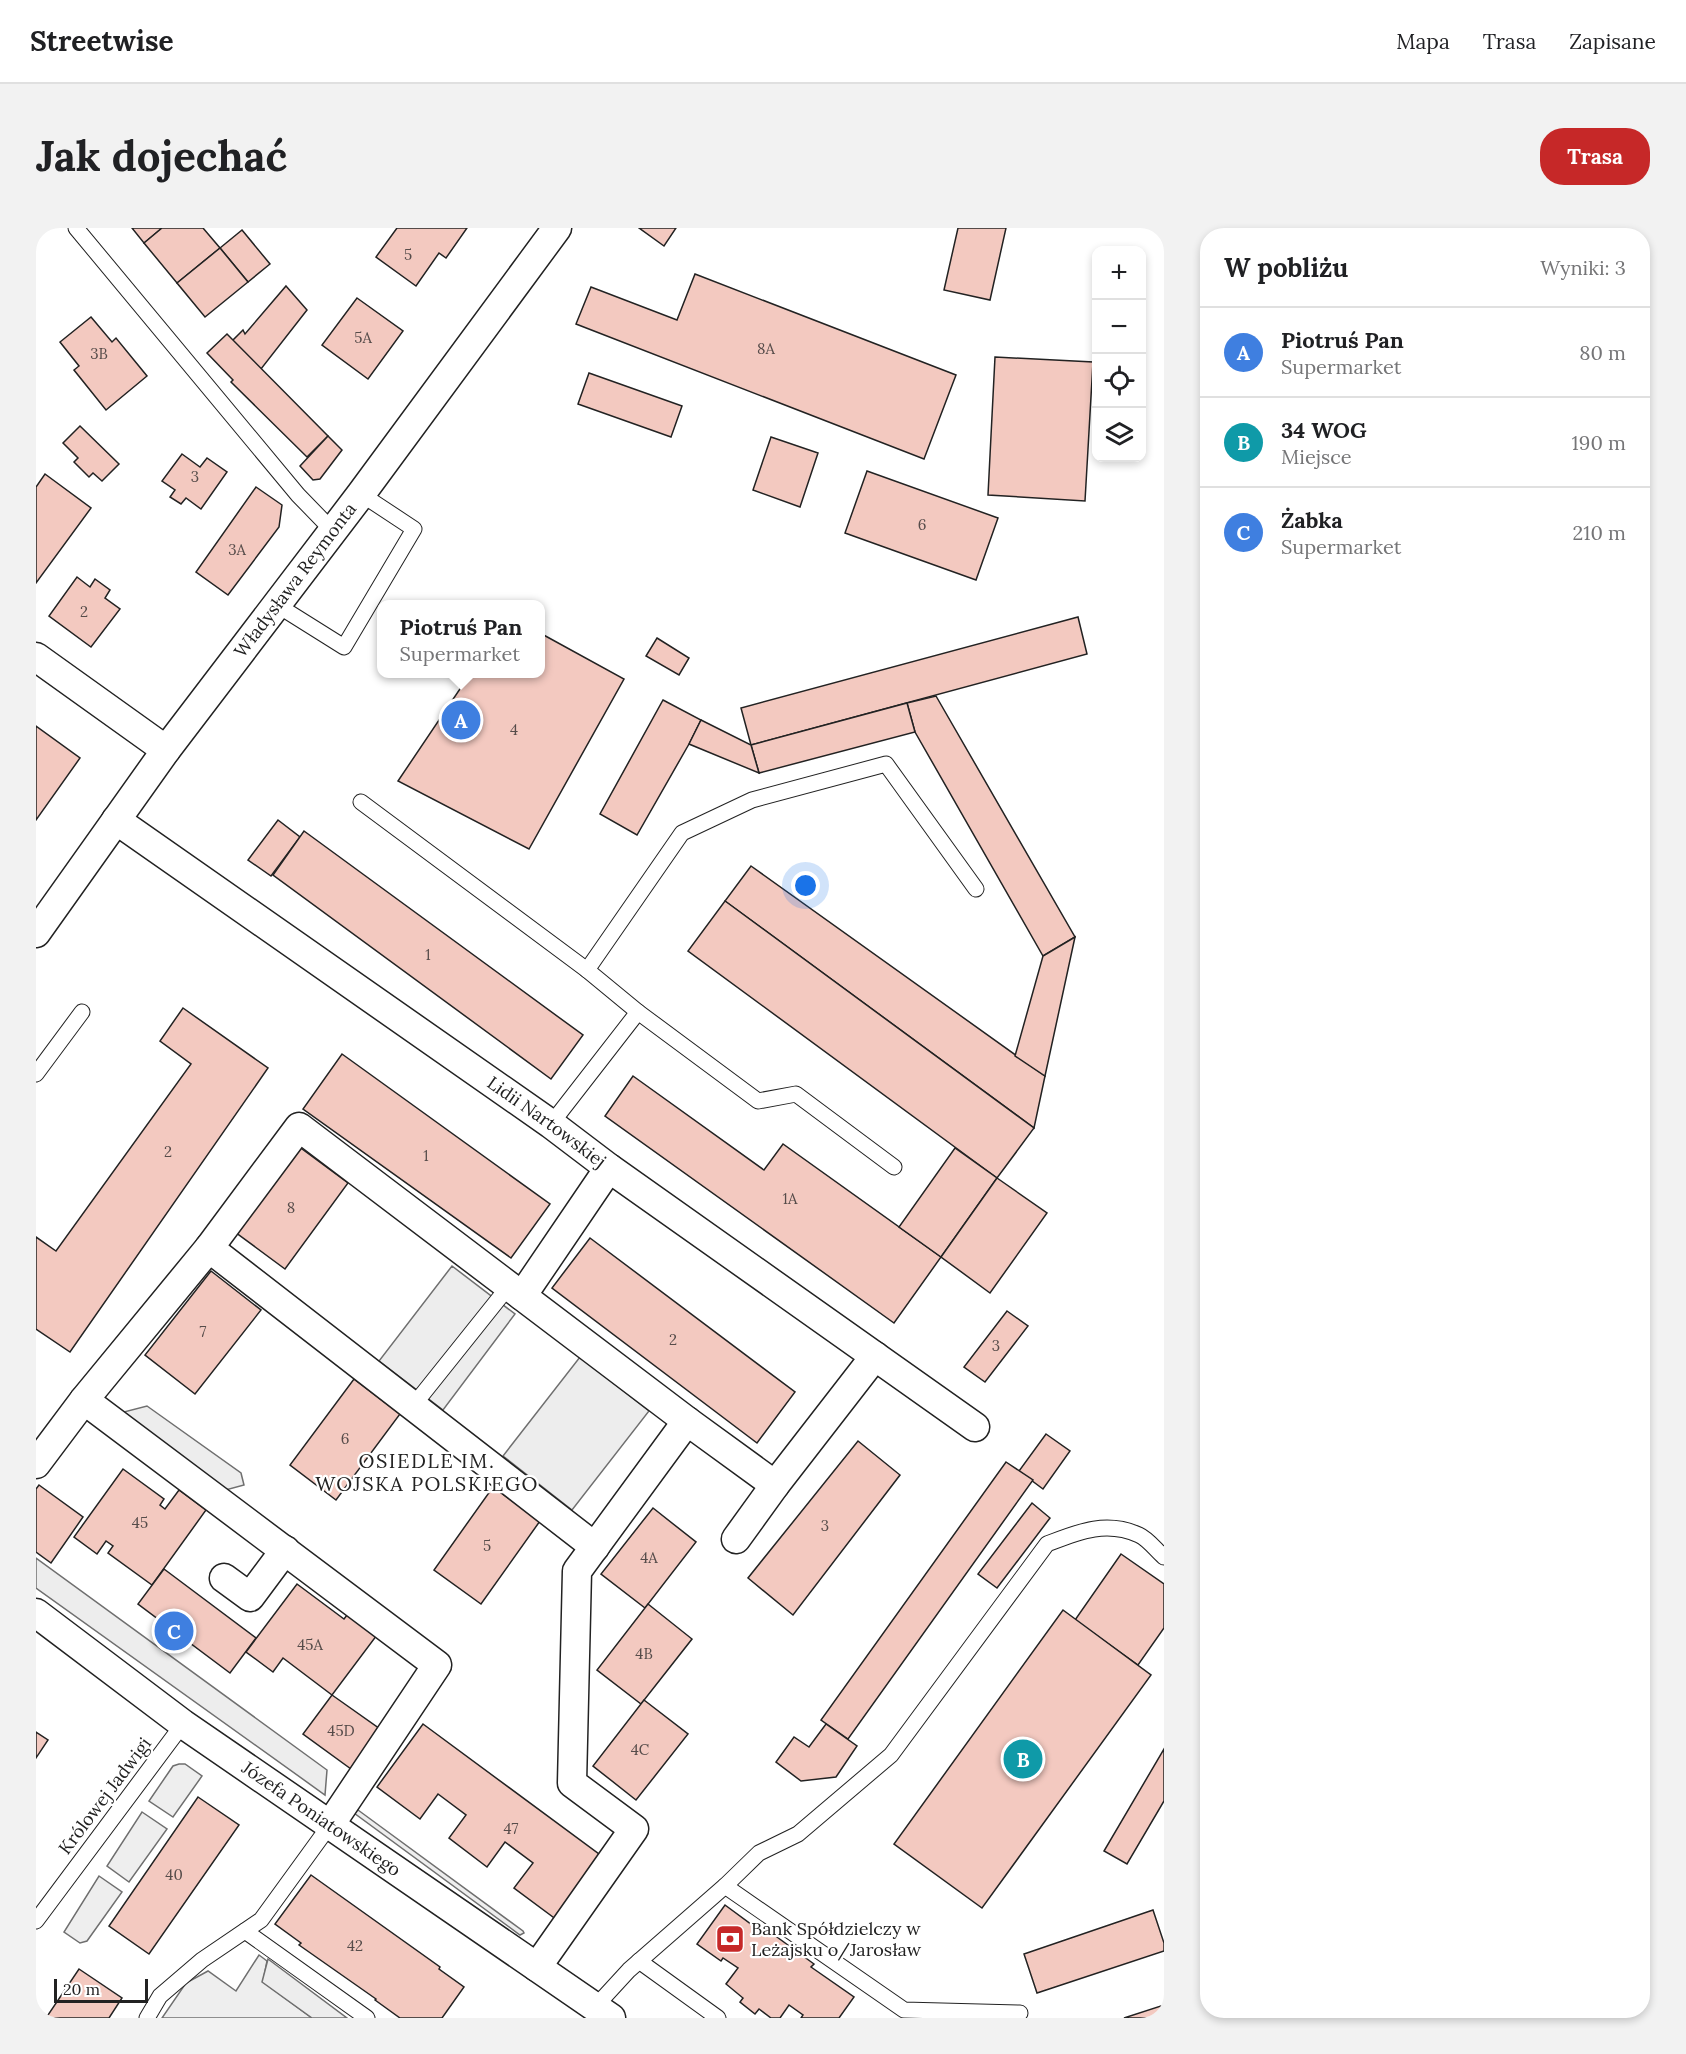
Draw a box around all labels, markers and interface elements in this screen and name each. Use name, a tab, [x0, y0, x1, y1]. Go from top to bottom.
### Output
text: Streetwise	[30, 23, 174, 59]
text: Mapa	[1396, 28, 1450, 55]
text: Trasa	[1483, 28, 1536, 55]
text: Zapisane	[1569, 28, 1656, 55]
button: Trasa	[1540, 128, 1650, 185]
text: Jak dojechać	[36, 129, 287, 183]
house number: 5	[404, 245, 412, 264]
map controls	[1092, 246, 1146, 462]
button: +	[1092, 246, 1146, 300]
text: W pobliżu	[1224, 251, 1348, 284]
text: Wyniki: 3	[1540, 255, 1626, 280]
button: −	[1092, 300, 1146, 354]
text: Piotruś Pan	[1281, 326, 1404, 354]
house number: 5A	[354, 328, 372, 347]
house number: 8A	[757, 339, 776, 358]
text: A	[1237, 340, 1250, 365]
text: 80 m	[1579, 340, 1626, 365]
house number: 3B	[90, 344, 108, 363]
button: locate	[1092, 354, 1146, 408]
text: Supermarket	[1281, 354, 1401, 379]
button: layers	[1092, 408, 1146, 462]
text: 34 WOG	[1281, 416, 1366, 444]
text: B	[1237, 430, 1250, 455]
text: 190 m	[1572, 430, 1626, 455]
text: Miejsce	[1281, 444, 1352, 469]
house number: 3	[191, 467, 199, 486]
street label: Władysława Reymonta	[229, 498, 361, 662]
text: Żabka	[1281, 506, 1343, 534]
house number: 6	[918, 515, 926, 534]
text: C	[1237, 520, 1250, 545]
text: 210 m	[1572, 520, 1626, 545]
text: Supermarket	[1281, 534, 1401, 559]
house number: 3A	[228, 540, 246, 559]
popup	[377, 600, 545, 678]
house number: 2	[80, 602, 88, 621]
text: Piotruś Pan	[400, 613, 522, 641]
text: Supermarket	[400, 641, 520, 666]
pin: A	[442, 698, 480, 742]
house number: 4	[510, 720, 518, 739]
your location	[791, 871, 820, 900]
house number: 1	[425, 945, 431, 964]
street label: Lidii Nartowskiej	[483, 1071, 611, 1173]
house number: 2	[164, 1142, 172, 1161]
house number: 1	[423, 1146, 429, 1165]
house number: 1A	[782, 1189, 798, 1208]
house number: 8	[287, 1198, 295, 1217]
house number: 7	[200, 1322, 207, 1341]
house number: 2	[669, 1330, 677, 1349]
house number: 3	[992, 1336, 1000, 1355]
house number: 6	[341, 1429, 349, 1448]
district label: OSIEDLE IM. WOJSKA POLSKIEGO	[315, 1448, 539, 1496]
house number: 45	[132, 1513, 148, 1532]
house number: 3	[821, 1516, 829, 1535]
house number: 5	[483, 1536, 491, 1555]
house number: 4A	[640, 1548, 658, 1567]
pin: C	[154, 1608, 194, 1654]
house number: 45A	[297, 1635, 323, 1654]
house number: 4B	[635, 1644, 653, 1663]
house number: 45D	[327, 1721, 355, 1740]
street label: Królowej Jadwigi	[53, 1733, 156, 1859]
pin: B	[1004, 1736, 1042, 1781]
house number: 4C	[631, 1740, 650, 1759]
street label: Józefa Poniatowskiego	[237, 1755, 405, 1881]
house number: 47	[503, 1819, 519, 1838]
house number: 40	[165, 1865, 183, 1884]
place label: Bank Spółdzielczy w Leżajsku o/Jarosław	[751, 1917, 922, 1961]
bank icon: Bank Spółdzielczy w Leżajsku o/Jarosław	[714, 1923, 746, 1955]
house number: 42	[347, 1936, 363, 1955]
scale bar	[54, 1976, 148, 2004]
text: 20 m	[63, 1979, 100, 1999]

